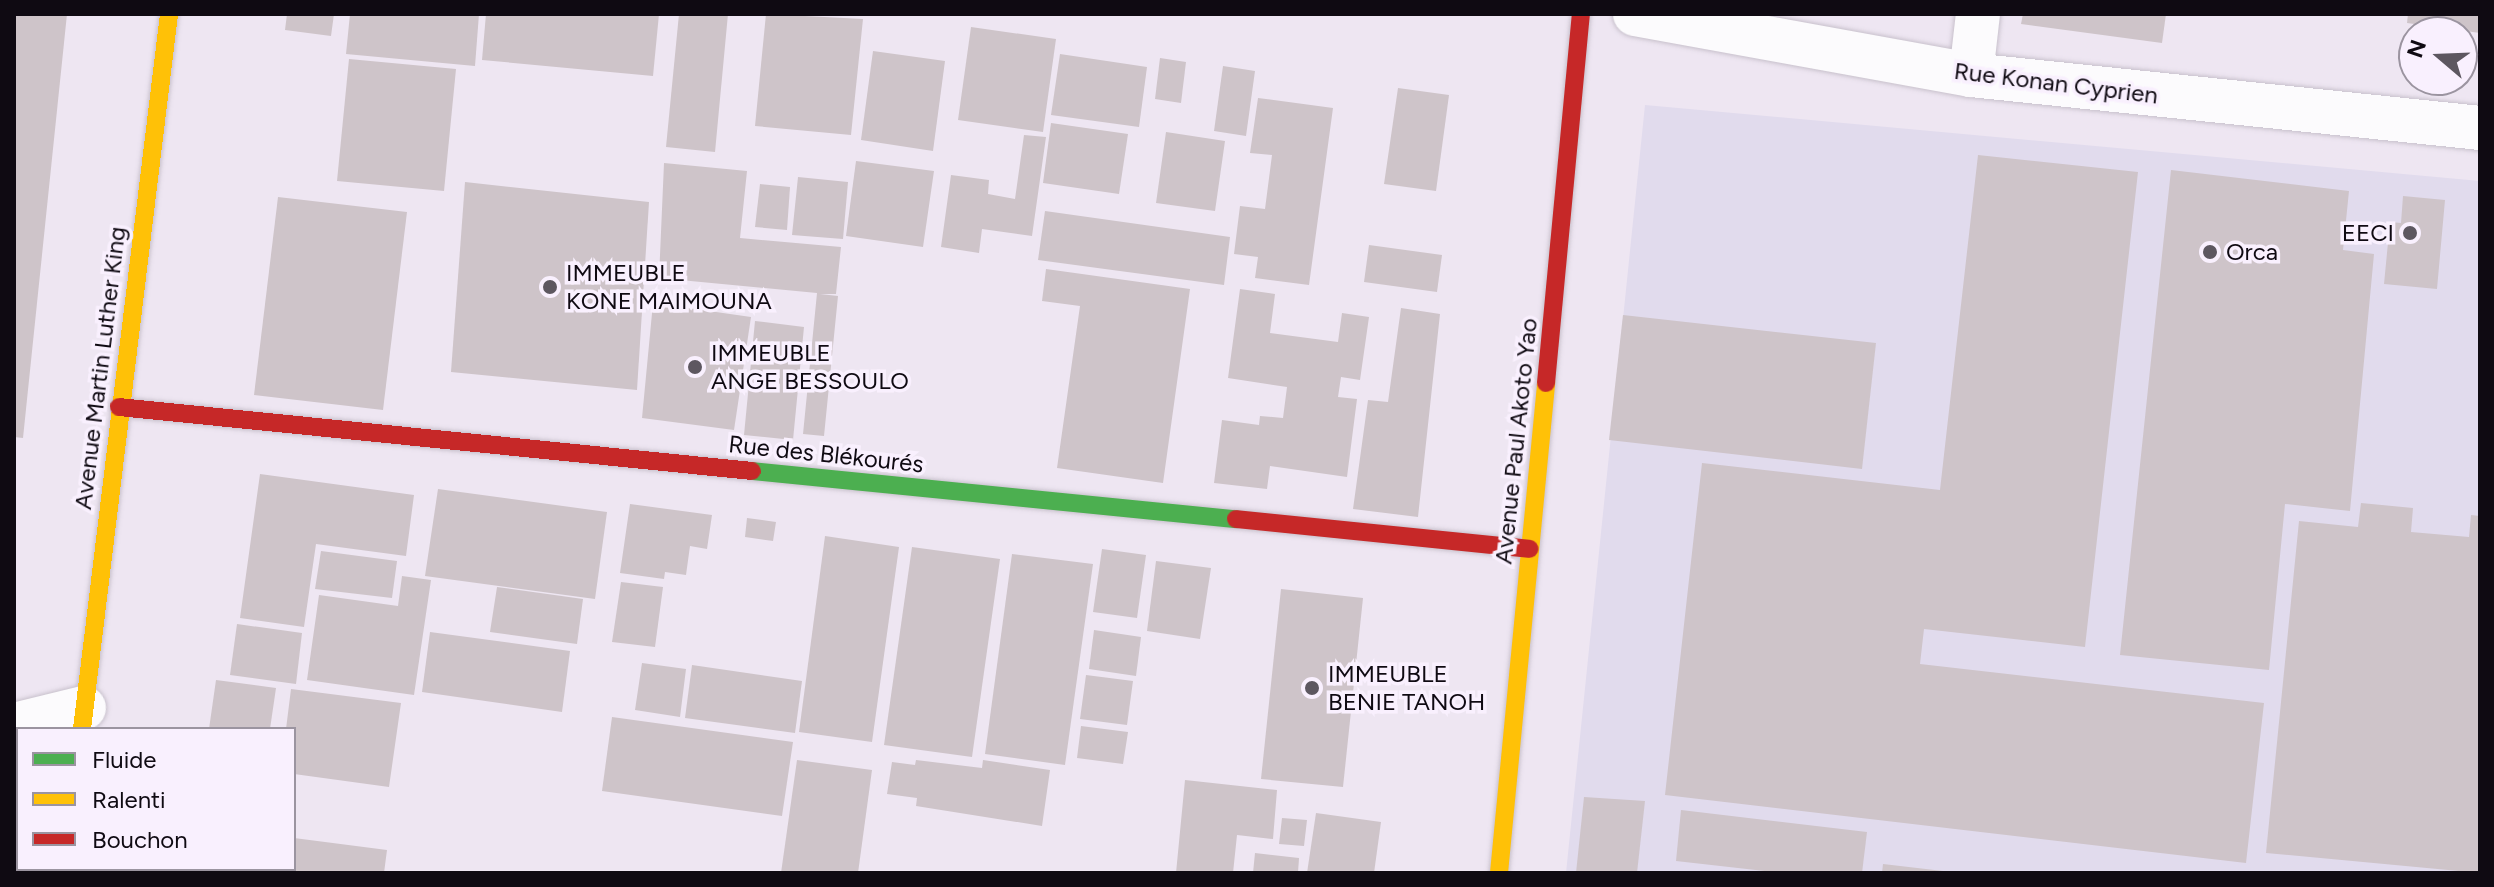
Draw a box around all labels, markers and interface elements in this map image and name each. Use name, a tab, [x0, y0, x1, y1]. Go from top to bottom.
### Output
north arrow	[2398, 16, 2478, 96]
text: N	[2401, 36, 2432, 61]
street label: Rue Konan Cyprien	[1952, 56, 2160, 110]
place label: EECI	[2342, 219, 2394, 247]
marker: EECI	[2401, 224, 2419, 242]
street label: Avenue Martin Luther King	[68, 225, 132, 511]
place label: Orca	[2226, 238, 2278, 266]
marker: Orca	[2201, 243, 2219, 261]
place label: IMMEUBLE KONE MAIMOUNA	[566, 259, 772, 315]
marker: IMMEUBLE KONE MAIMOUNA	[541, 278, 559, 296]
street label: Avenue Paul Akoto Yao	[1489, 317, 1543, 565]
place label: IMMEUBLE ANGE BESSOULO	[711, 339, 909, 395]
marker: IMMEUBLE ANGE BESSOULO	[686, 358, 704, 376]
street label: Rue des Blékourés	[727, 429, 925, 479]
place label: IMMEUBLE BENIE TANOH	[1328, 660, 1485, 716]
marker: IMMEUBLE BENIE TANOH	[1303, 679, 1321, 697]
legend	[16, 727, 296, 871]
text: Fluide	[92, 745, 156, 774]
text: Ralenti	[92, 785, 166, 814]
text: Bouchon	[92, 825, 188, 854]

